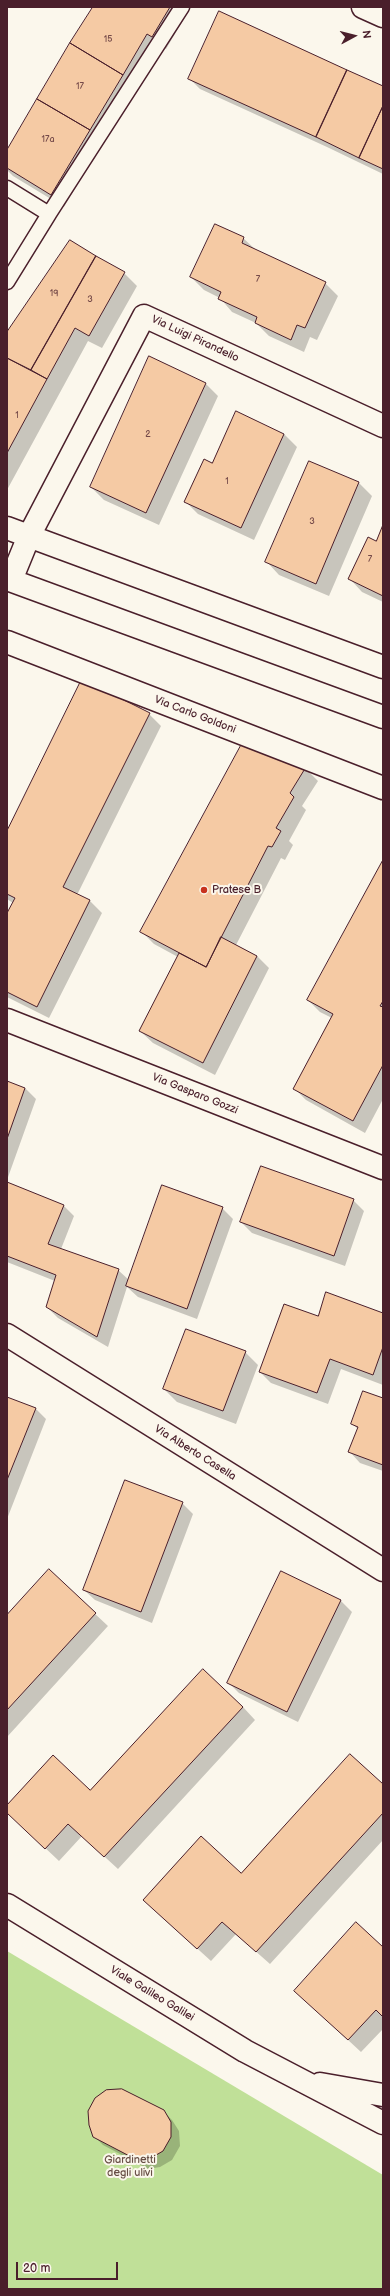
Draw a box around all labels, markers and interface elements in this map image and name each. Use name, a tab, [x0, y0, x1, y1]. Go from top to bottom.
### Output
north arrow	[334, 16, 374, 56]
text: N	[359, 30, 373, 39]
house number: 15	[104, 35, 112, 45]
house number: 17	[76, 82, 84, 92]
house number: 17a	[42, 135, 54, 145]
house number: 7	[256, 275, 260, 285]
house number: 19	[50, 289, 58, 299]
house number: 3	[87, 295, 93, 305]
street label: Via Luigi Pirandello	[149, 313, 241, 365]
house number: 1	[15, 411, 19, 421]
house number: 2	[145, 430, 151, 440]
house number: 1	[225, 477, 229, 487]
house number: 3	[309, 517, 315, 527]
house number: 7	[368, 555, 372, 565]
street label: Via Carlo Goldoni	[152, 693, 238, 737]
place label: Pratese B	[212, 883, 261, 897]
marker: Pratese B	[199, 885, 209, 895]
street label: Via Gasparo Gozzi	[150, 1071, 240, 1117]
street label: Via Alberto Casella	[152, 1423, 238, 1483]
street label: Viale Galileo Galilei	[107, 1964, 197, 2024]
park label: Giardinetti degli ulivi	[104, 2153, 156, 2179]
scale bar	[18, 2254, 120, 2280]
text: 20 m	[23, 2261, 50, 2276]

